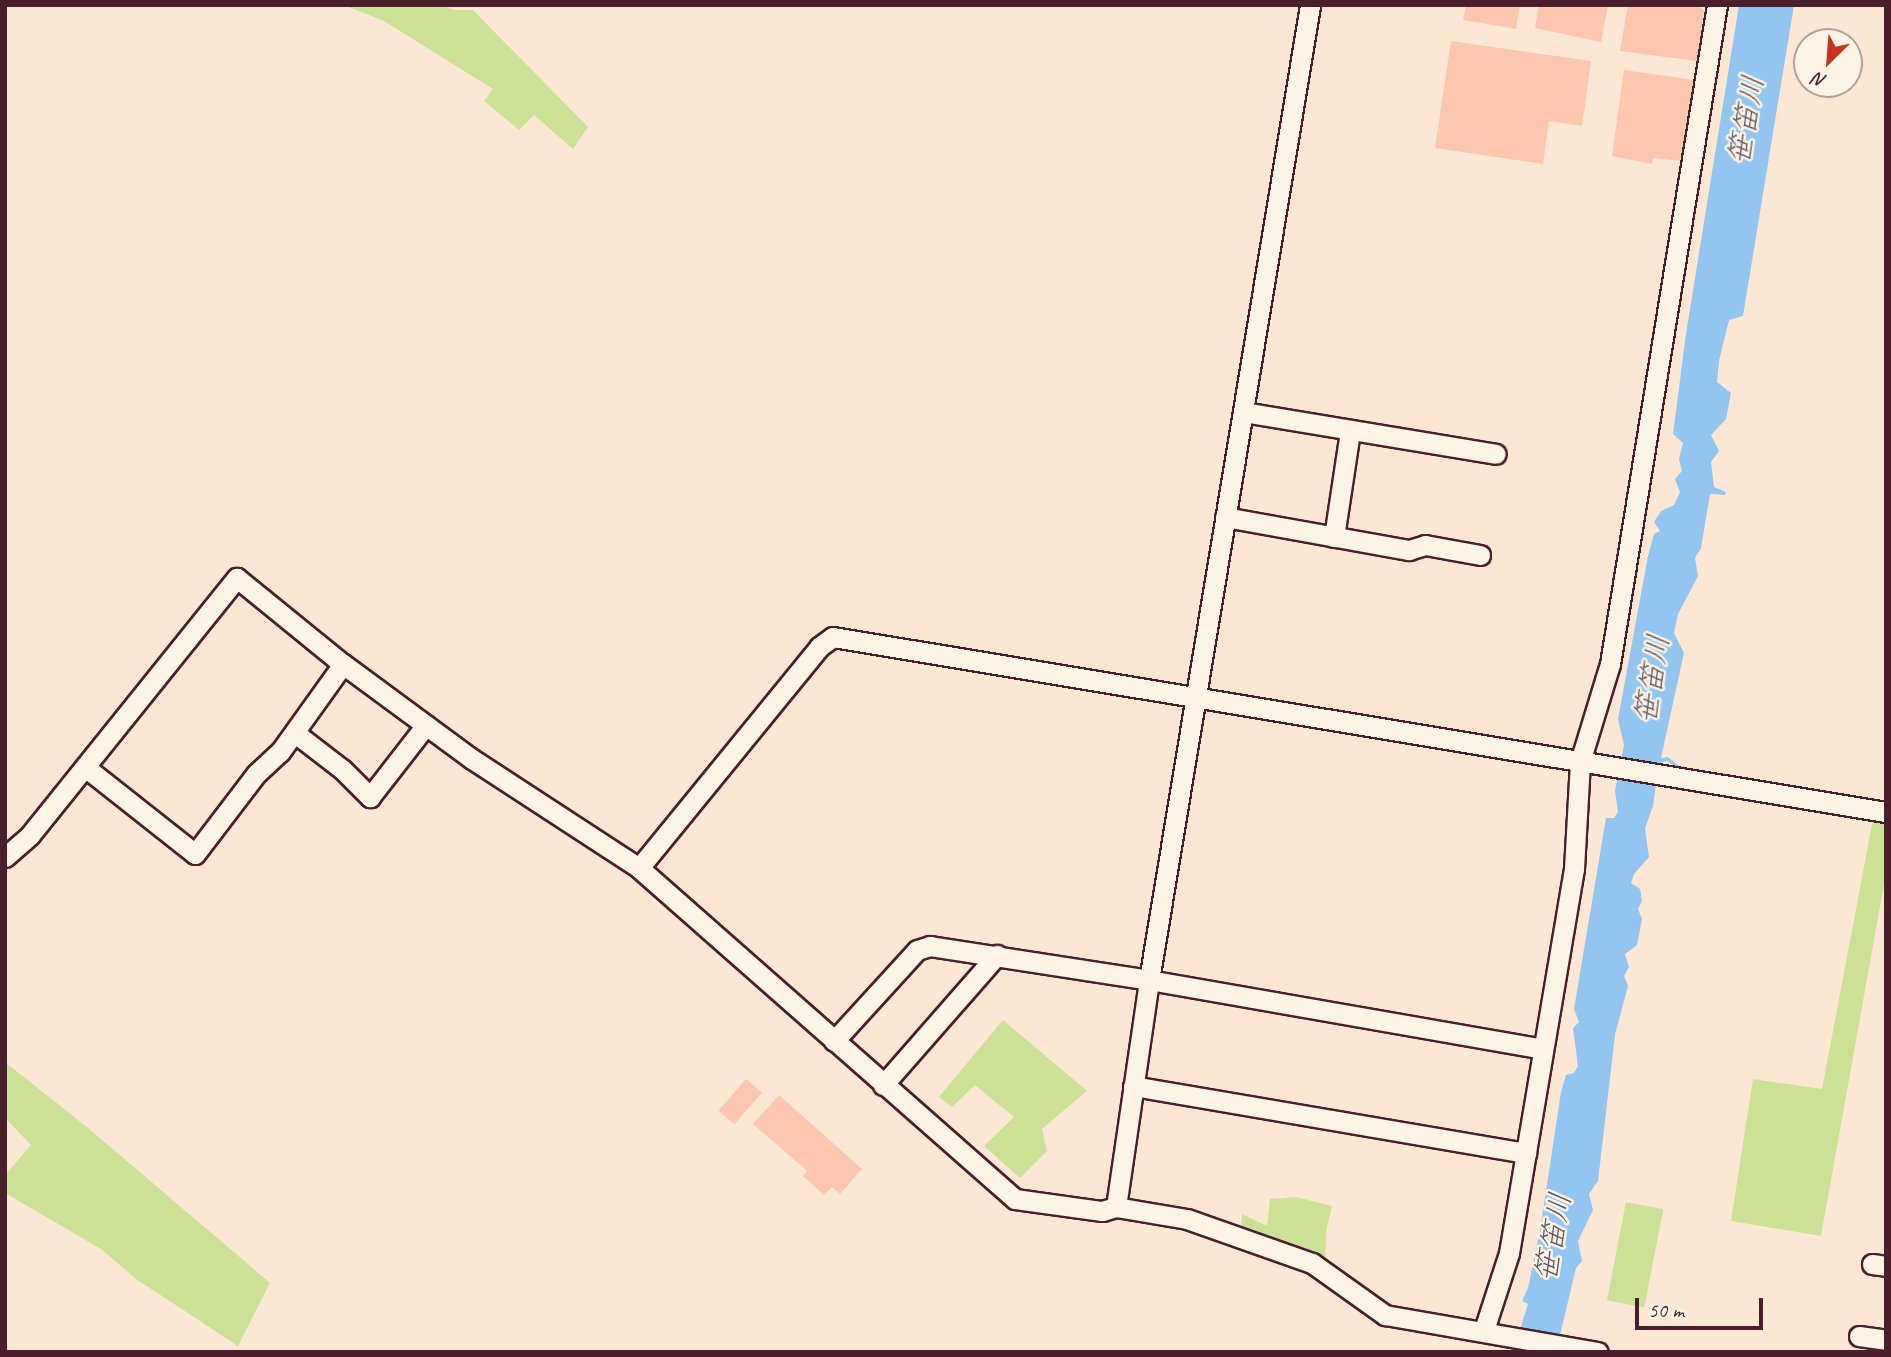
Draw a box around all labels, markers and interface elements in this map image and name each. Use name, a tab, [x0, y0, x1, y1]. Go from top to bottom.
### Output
north arrow	[1793, 28, 1863, 98]
text: N	[1810, 67, 1830, 94]
water label: 笹笛川	[1720, 73, 1772, 167]
water label: 笹笛川	[1627, 632, 1677, 726]
water label: 笹笛川	[1527, 1190, 1579, 1284]
scale bar	[1639, 1284, 1767, 1328]
text: 50 m	[1648, 1297, 1684, 1323]

